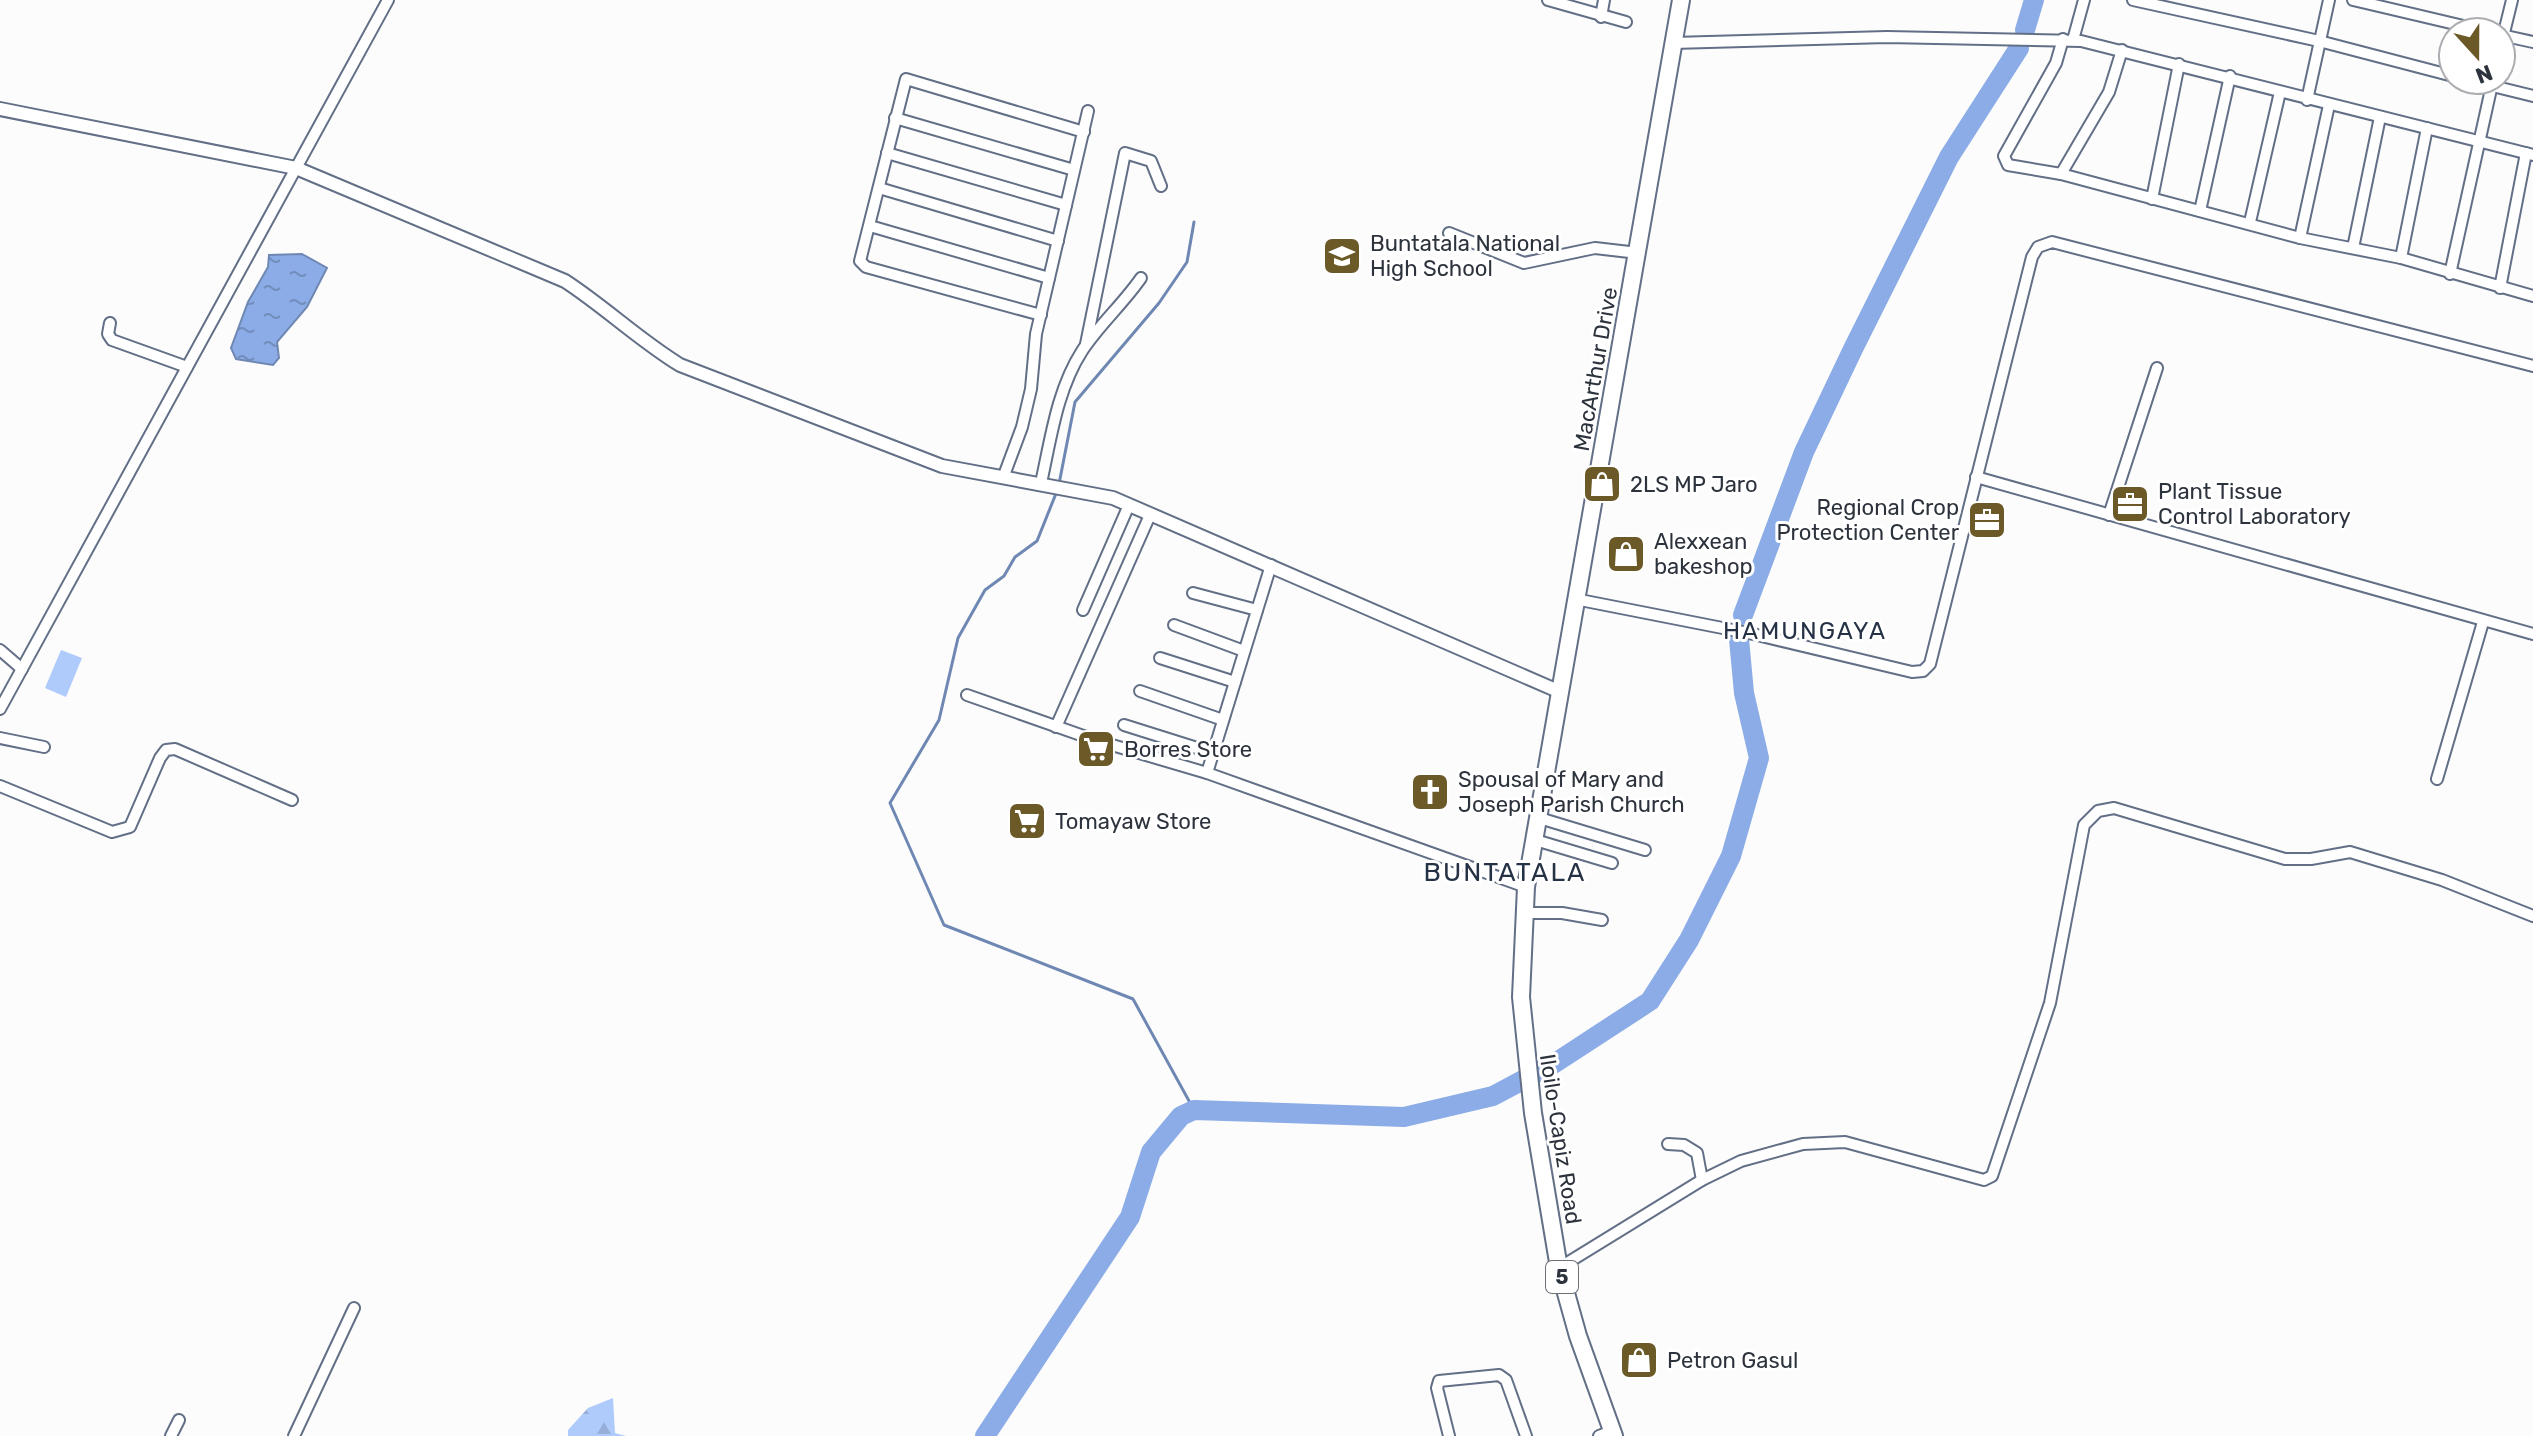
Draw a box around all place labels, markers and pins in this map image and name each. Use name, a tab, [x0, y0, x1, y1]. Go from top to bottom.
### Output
place label: Buntatala National High School	[1370, 230, 1560, 282]
school or university icon: Buntatala National High School	[1321, 235, 1363, 277]
shop icon: 2LS MP Jaro	[1581, 463, 1623, 505]
place label: 2LS MP Jaro	[1630, 471, 1758, 498]
place label: Plant Tissue Control Laboratory	[2158, 478, 2351, 530]
office icon: Plant Tissue Control Laboratory	[2109, 483, 2151, 525]
place label: Regional Crop Protection Center	[1776, 494, 1960, 546]
office icon: Regional Crop Protection Center	[1966, 499, 2008, 541]
place label: Alexxean bakeshop	[1654, 528, 1753, 580]
shop icon: Alexxean bakeshop	[1605, 533, 1647, 575]
supermarket icon: Borres Store	[1075, 728, 1117, 770]
place label: Borres Store	[1124, 736, 1252, 763]
place label: Spousal of Mary and Joseph Parish Church	[1458, 766, 1685, 818]
church icon: Spousal of Mary and Joseph Parish Church	[1409, 771, 1451, 813]
supermarket icon: Tomayaw Store	[1006, 800, 1048, 842]
place label: Tomayaw Store	[1055, 808, 1211, 835]
shop icon: Petron Gasul	[1618, 1339, 1660, 1381]
place label: Petron Gasul	[1667, 1347, 1798, 1374]

